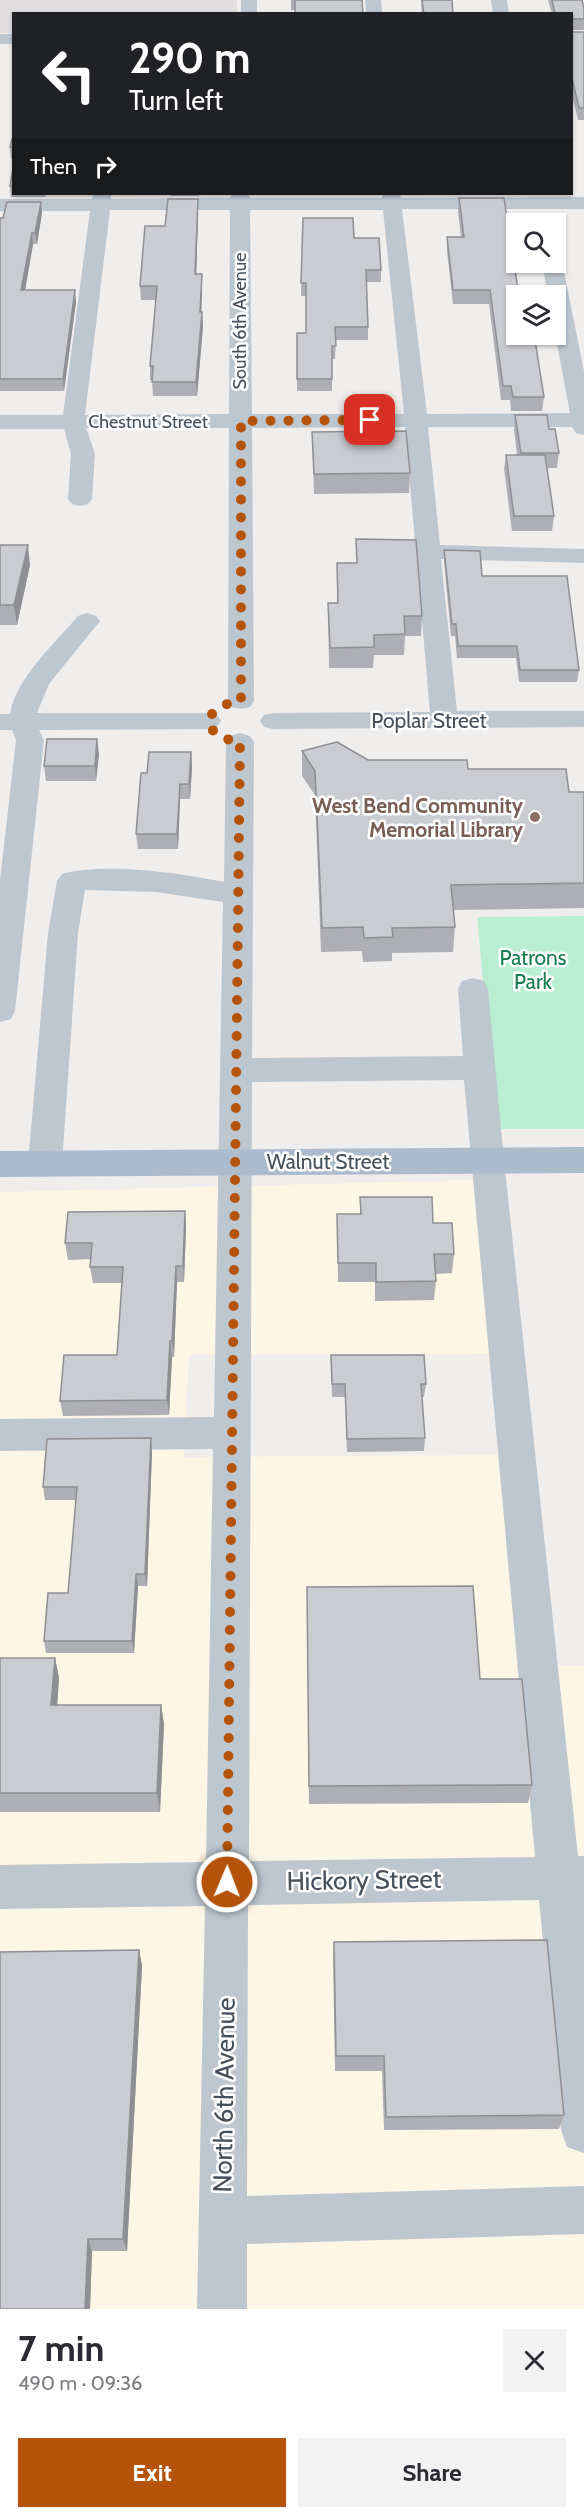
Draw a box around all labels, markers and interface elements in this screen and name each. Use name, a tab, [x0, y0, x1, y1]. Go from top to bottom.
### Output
text: 290 m	[129, 32, 250, 84]
icon: left	[30, 36, 108, 114]
text: Turn left	[129, 84, 223, 117]
icon: right	[89, 150, 122, 183]
text: Then	[30, 153, 77, 180]
map controls	[506, 213, 566, 345]
button: search	[506, 213, 566, 273]
street label: South 6th Avenue	[229, 253, 251, 389]
button: layers	[506, 285, 566, 345]
pin	[344, 394, 395, 445]
icon: arrive	[353, 403, 386, 436]
street label: Chestnut Street	[88, 411, 208, 433]
street label: Poplar Street	[371, 708, 487, 733]
place label: West Bend Community Memorial Library	[312, 793, 524, 842]
marker: West Bend Community Memorial Library	[528, 810, 542, 824]
park label: Patrons Park	[499, 945, 567, 994]
street label: Walnut Street	[267, 1149, 389, 1174]
position arrow	[195, 1850, 259, 1914]
street label: Hickory Street	[286, 1863, 442, 1897]
street label: North 6th Avenue	[206, 1997, 242, 2193]
text: 7 min	[18, 2326, 104, 2370]
button: close	[503, 2329, 566, 2392]
text: 490 m · 09:36	[18, 2371, 142, 2395]
button: Exit	[18, 2438, 286, 2507]
button: Share	[298, 2438, 566, 2507]

